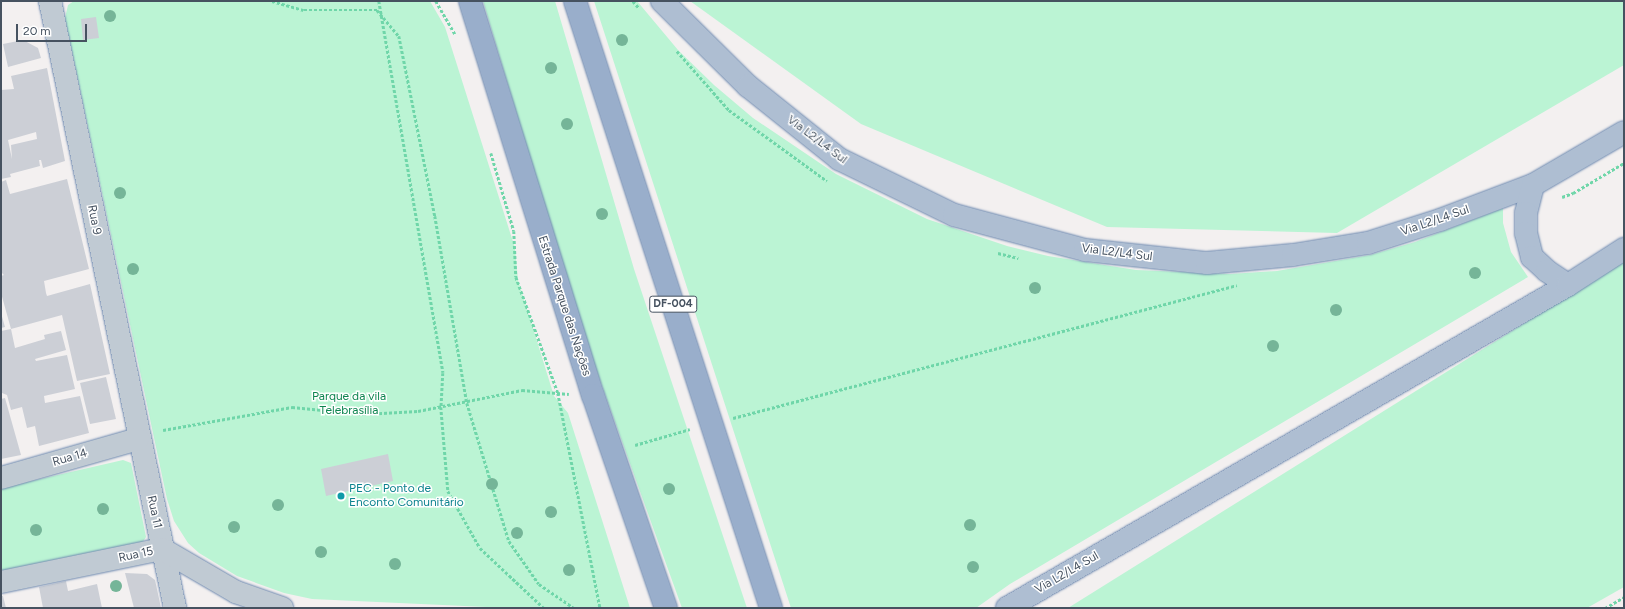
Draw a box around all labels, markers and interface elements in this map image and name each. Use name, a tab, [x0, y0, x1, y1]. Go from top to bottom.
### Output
scale bar	[18, 16, 89, 42]
text: 20 m	[23, 24, 51, 38]
street label: Via L2/L4 Sul	[784, 113, 850, 167]
street label: Via L2/L4 Sul	[1399, 203, 1471, 239]
street label: Rua 9	[84, 204, 104, 236]
street label: Estrada Parque das Nações	[535, 234, 593, 378]
street label: Via L2/L4 Sul	[1081, 242, 1153, 264]
road number: DF-004	[649, 295, 697, 313]
park label: Parque da vila Telebrasília	[312, 390, 386, 418]
street label: Rua 14	[51, 446, 89, 470]
place label: PEC - Ponto de Enconto Comunitário	[349, 482, 464, 510]
marker: PEC - Ponto de Enconto Comunitário	[336, 491, 346, 501]
street label: Rua 11	[144, 494, 164, 530]
street label: Rua 15	[117, 544, 155, 566]
street label: Via L2/L4 Sul	[1033, 549, 1101, 597]

